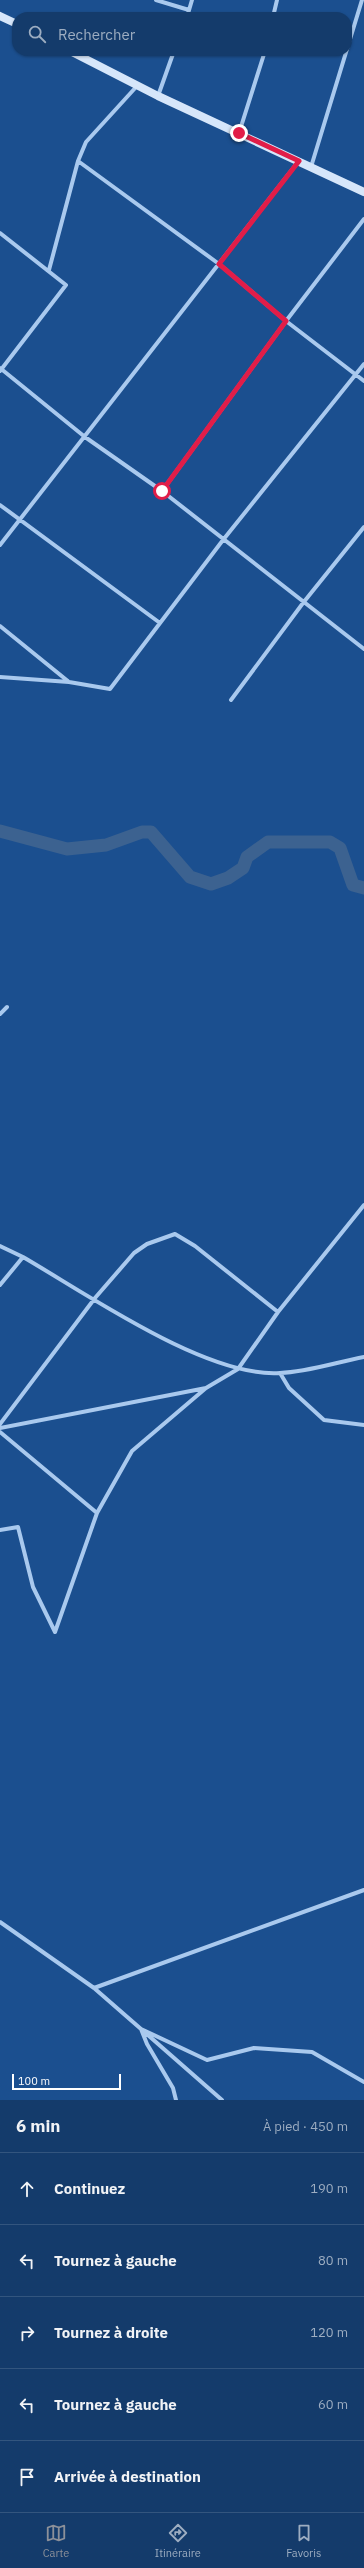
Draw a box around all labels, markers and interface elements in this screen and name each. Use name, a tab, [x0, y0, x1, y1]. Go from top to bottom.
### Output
search box	[12, 12, 352, 56]
icon: search	[26, 23, 48, 45]
text: Rechercher	[58, 25, 135, 44]
route end	[230, 124, 248, 142]
route start	[153, 482, 171, 500]
scale bar	[12, 2072, 121, 2091]
text: 100 m	[18, 2074, 50, 2088]
text: 6 min	[16, 2115, 60, 2137]
text: À pied · 450 m	[263, 2118, 348, 2135]
icon: ahead	[16, 2178, 38, 2200]
text: Continuez	[54, 2179, 125, 2198]
text: 190 m	[310, 2180, 348, 2197]
icon: left	[16, 2250, 38, 2272]
text: Tournez à gauche	[54, 2251, 177, 2270]
text: 80 m	[318, 2252, 348, 2269]
icon: right	[16, 2322, 38, 2344]
text: Tournez à droite	[54, 2323, 168, 2342]
text: 120 m	[310, 2324, 348, 2341]
icon: left	[16, 2394, 38, 2416]
text: Tournez à gauche	[54, 2395, 177, 2414]
text: 60 m	[318, 2396, 348, 2413]
icon: arrive	[16, 2466, 38, 2488]
text: Arrivée à destination	[54, 2467, 201, 2486]
tab: Carte	[43, 2522, 69, 2560]
tab: Itinéraire	[155, 2522, 201, 2560]
tab: Favoris	[286, 2522, 321, 2560]

